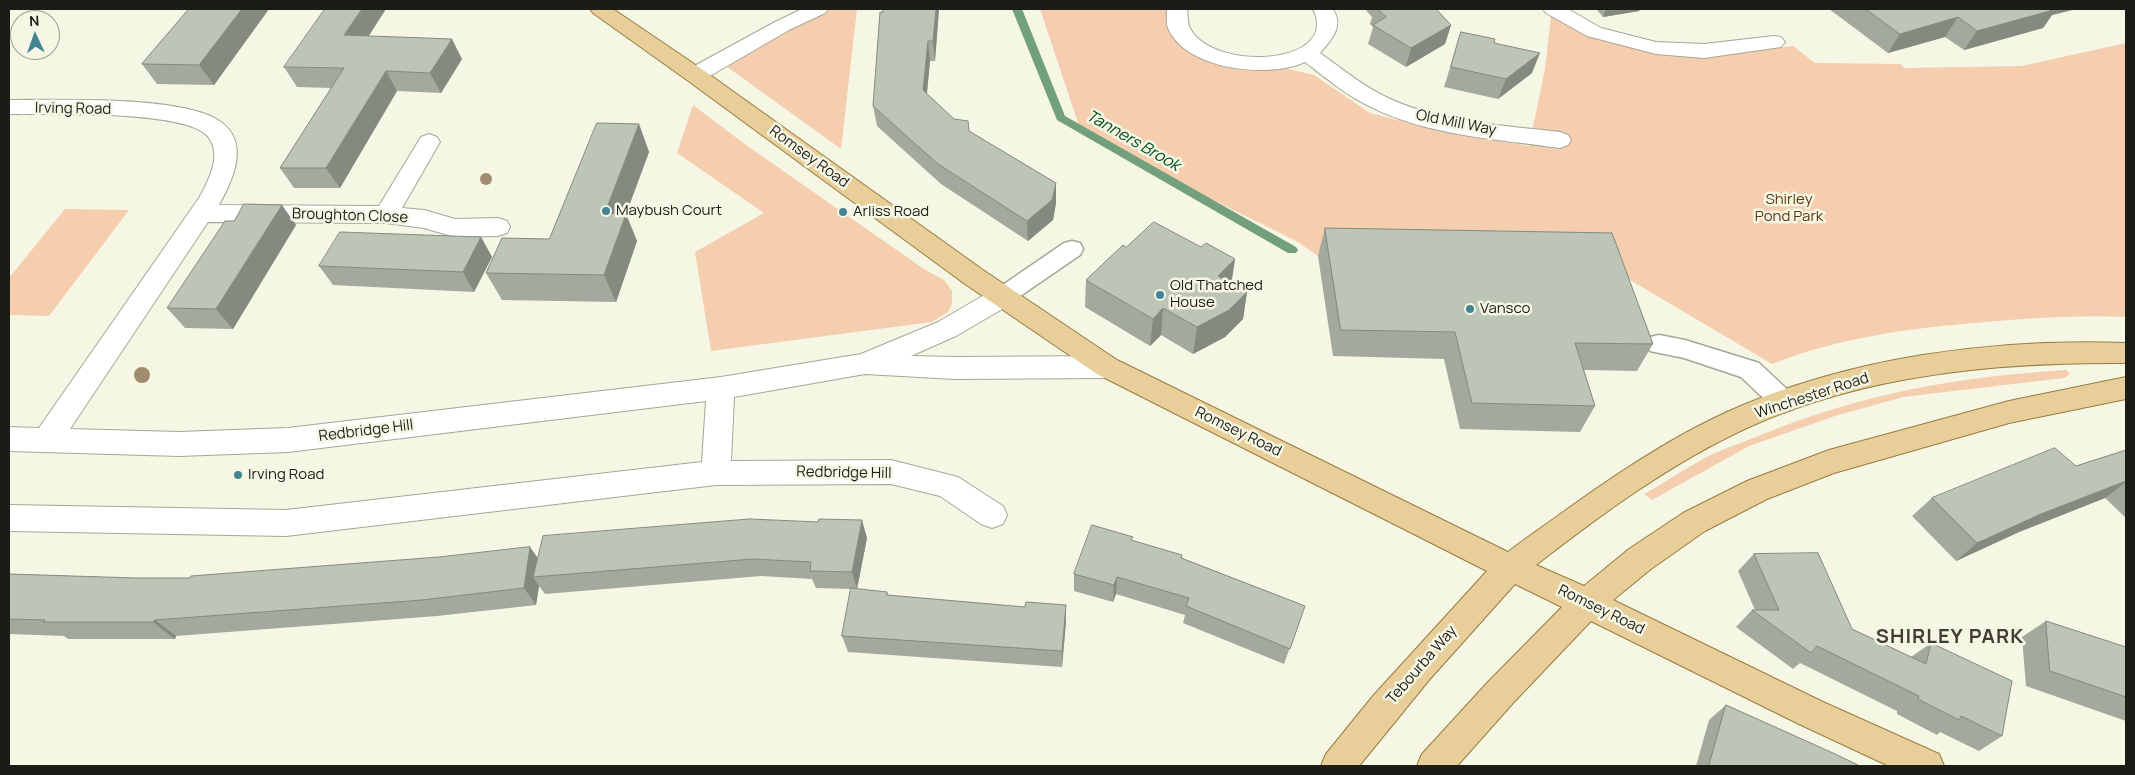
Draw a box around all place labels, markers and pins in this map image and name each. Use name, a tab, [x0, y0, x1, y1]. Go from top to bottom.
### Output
place label: Maybush Court	[616, 202, 722, 220]
place label: Arliss Road	[853, 203, 929, 221]
marker: Maybush Court	[600, 205, 612, 217]
marker: Arliss Road	[837, 206, 849, 218]
place label: Old Thatched House	[1170, 277, 1263, 312]
marker: Old Thatched House	[1154, 289, 1166, 301]
place label: Vansco	[1480, 300, 1530, 318]
marker: Vansco	[1464, 303, 1476, 315]
place label: Irving Road	[248, 466, 324, 484]
marker: Irving Road	[232, 469, 244, 481]

